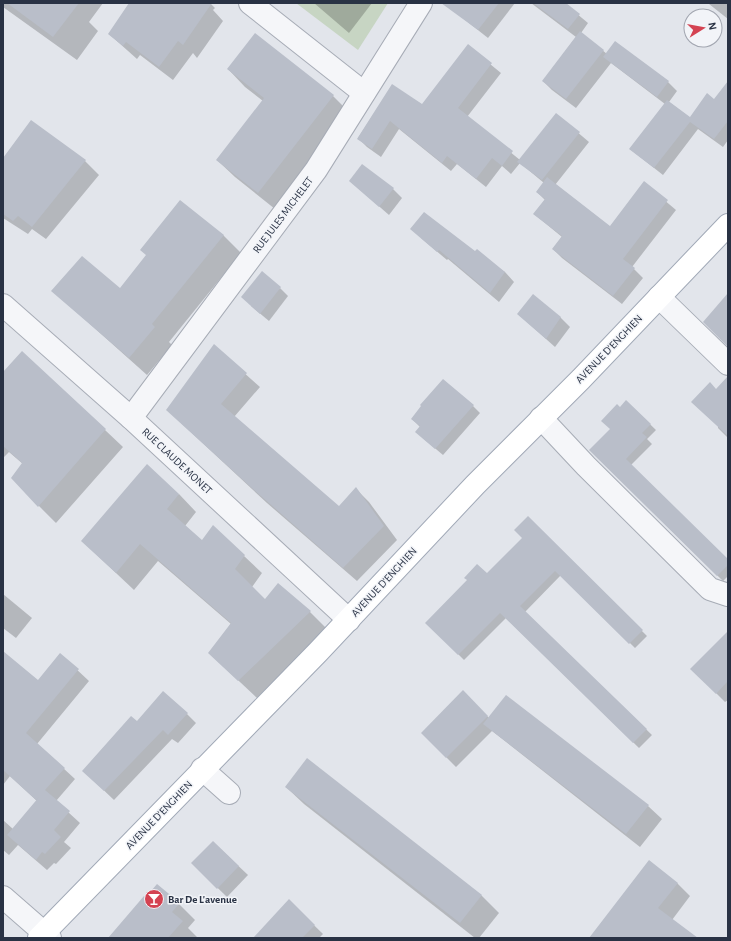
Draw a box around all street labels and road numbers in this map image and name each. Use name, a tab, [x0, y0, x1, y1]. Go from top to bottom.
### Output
street label: RUE JULES MICHELET	[251, 174, 316, 255]
street label: AVENUE D'ENGHIEN	[574, 313, 644, 385]
street label: RUE CLAUDE MONET	[140, 426, 215, 497]
street label: AVENUE D'ENGHIEN	[349, 545, 419, 619]
street label: AVENUE D'ENGHIEN	[124, 779, 194, 851]

